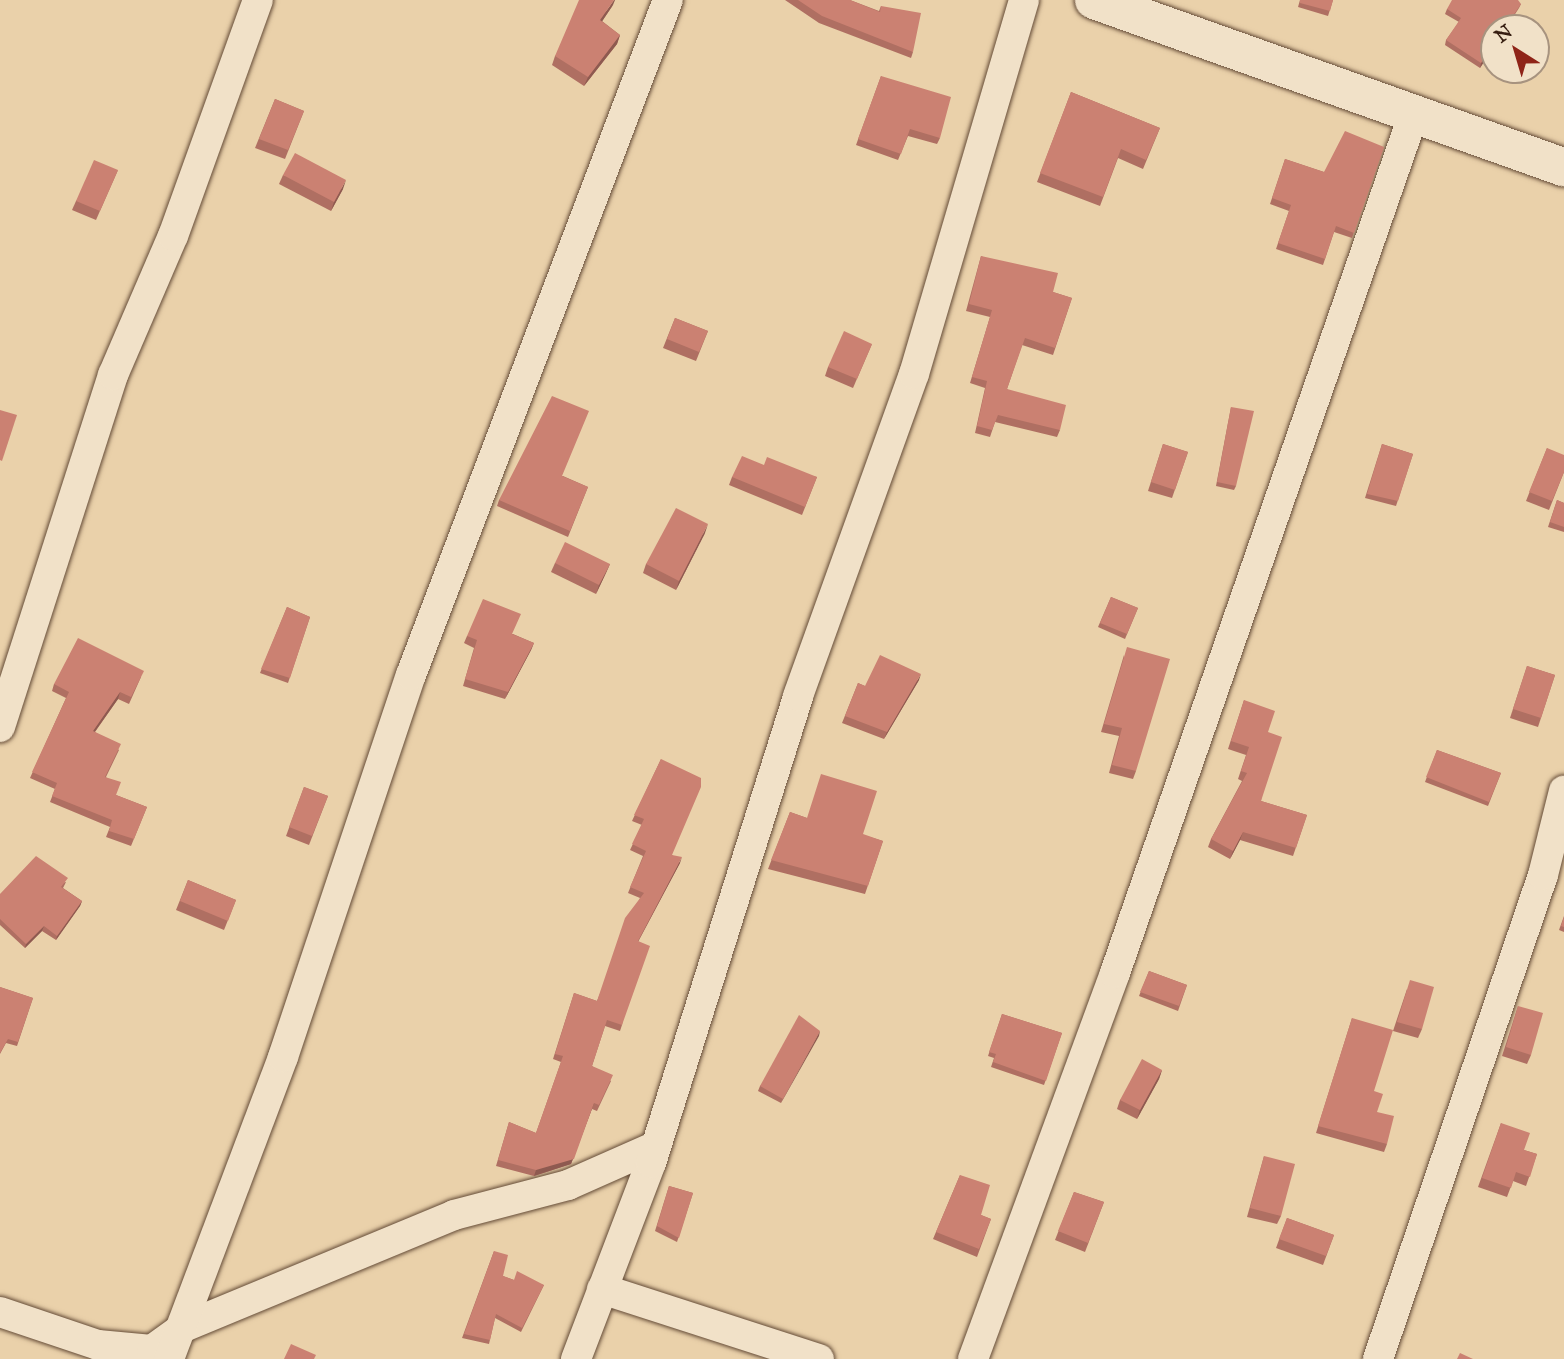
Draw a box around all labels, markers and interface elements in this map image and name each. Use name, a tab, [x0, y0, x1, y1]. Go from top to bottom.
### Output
north arrow	[1480, 14, 1550, 84]
text: N	[1490, 19, 1517, 47]

